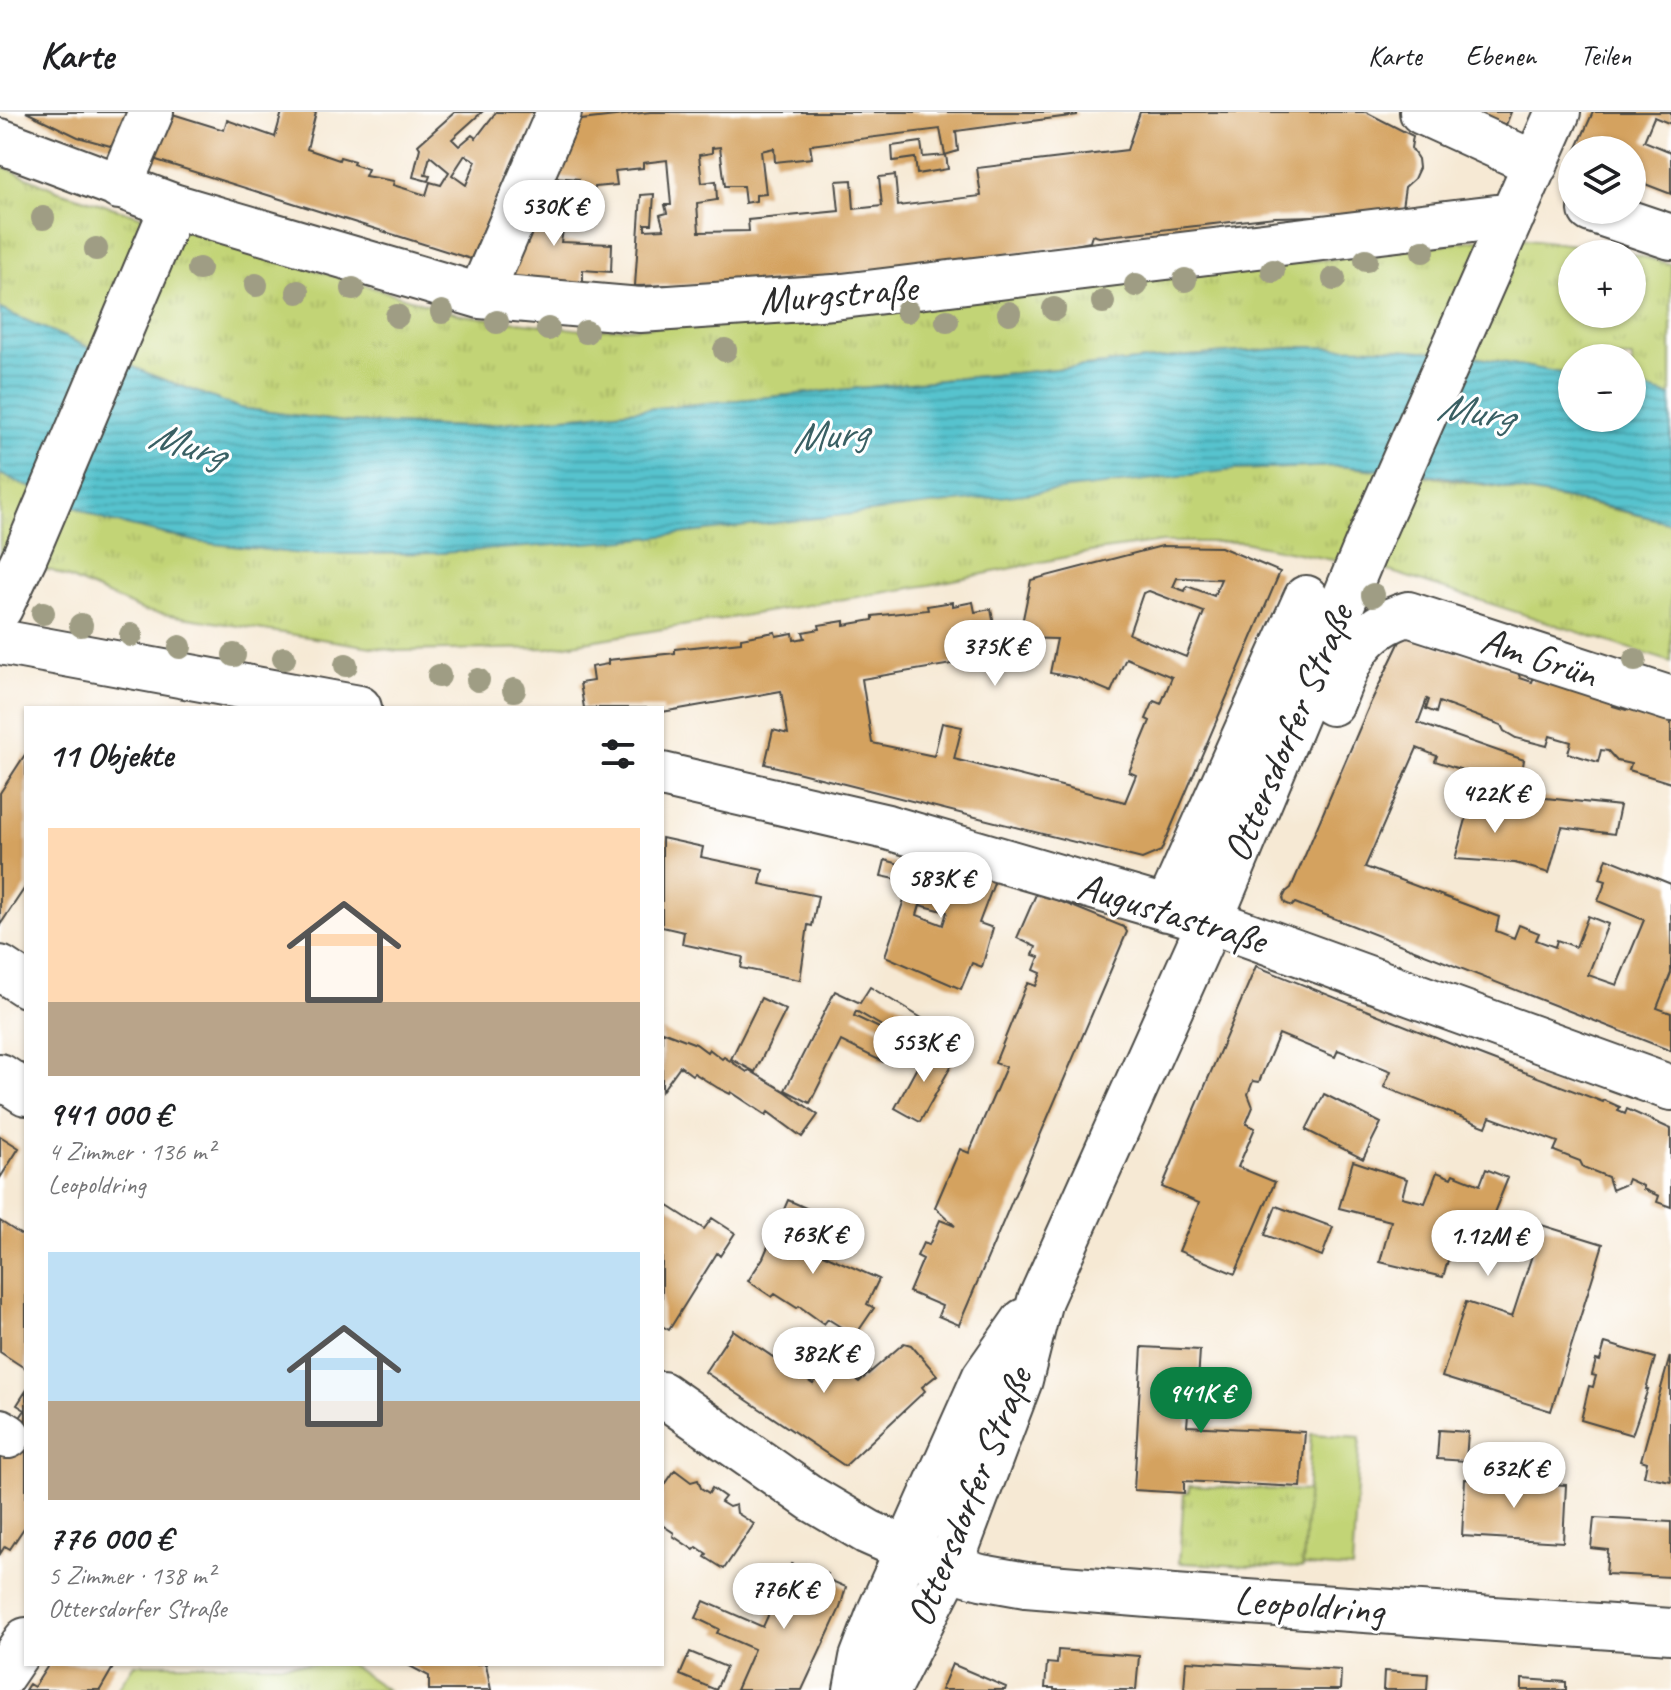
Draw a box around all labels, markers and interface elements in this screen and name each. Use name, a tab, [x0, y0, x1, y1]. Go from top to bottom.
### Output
text: Karte	[40, 32, 114, 79]
text: Karte	[1368, 38, 1422, 73]
text: Ebenen	[1466, 38, 1536, 73]
text: Teilen	[1580, 38, 1631, 73]
map controls	[1558, 136, 1646, 432]
button: layers	[1558, 136, 1646, 224]
pin: 530K €	[489, 180, 619, 248]
text: 530K €	[521, 189, 587, 222]
button: +	[1558, 240, 1646, 328]
street label: Murgstraße	[757, 262, 922, 326]
button: −	[1558, 344, 1646, 432]
water label: Murg	[1434, 380, 1522, 443]
water label: Murg	[789, 404, 875, 465]
water label: Murg	[143, 408, 236, 482]
street label: Ottersdorfer Straße	[1211, 594, 1366, 869]
street label: Am Grün	[1475, 615, 1604, 699]
pin: 375K €	[930, 620, 1060, 688]
text: 375K €	[962, 629, 1028, 662]
icon: filters	[596, 732, 640, 776]
text: 11 Objekte	[48, 733, 173, 776]
pin: 422K €	[1430, 767, 1560, 835]
text: 422K €	[1462, 776, 1528, 809]
pin: 583K €	[876, 852, 1006, 920]
text: 583K €	[908, 861, 974, 894]
street label: Augustastraße	[1072, 861, 1275, 966]
icon: home	[272, 880, 416, 1024]
pin: 553K €	[859, 1016, 989, 1084]
text: 553K €	[891, 1025, 957, 1058]
text: 941 000 €	[48, 1092, 171, 1135]
text: 4 Zimmer · 136 m²	[48, 1135, 214, 1168]
text: Leopoldring	[48, 1168, 146, 1201]
pin: 763K €	[748, 1208, 878, 1276]
pin: 1.12M €	[1414, 1210, 1562, 1278]
text: 763K €	[780, 1217, 846, 1250]
text: 1.12M €	[1449, 1219, 1527, 1252]
icon: home	[272, 1304, 416, 1448]
pin: 382K €	[759, 1327, 889, 1395]
text: 382K €	[791, 1336, 857, 1369]
street label: Ottersdorfer Straße	[894, 1358, 1045, 1634]
pin: 941K €	[1136, 1367, 1266, 1435]
text: 941K €	[1168, 1376, 1234, 1409]
pin: 632K €	[1449, 1442, 1579, 1510]
text: 632K €	[1481, 1451, 1547, 1484]
text: 776 000 €	[48, 1516, 172, 1559]
text: 5 Zimmer · 138 m²	[48, 1559, 214, 1592]
pin: 776K €	[719, 1563, 849, 1631]
text: 776K €	[751, 1572, 817, 1605]
street label: Leopoldring	[1232, 1575, 1388, 1635]
text: Ottersdorfer Straße	[48, 1592, 226, 1625]

